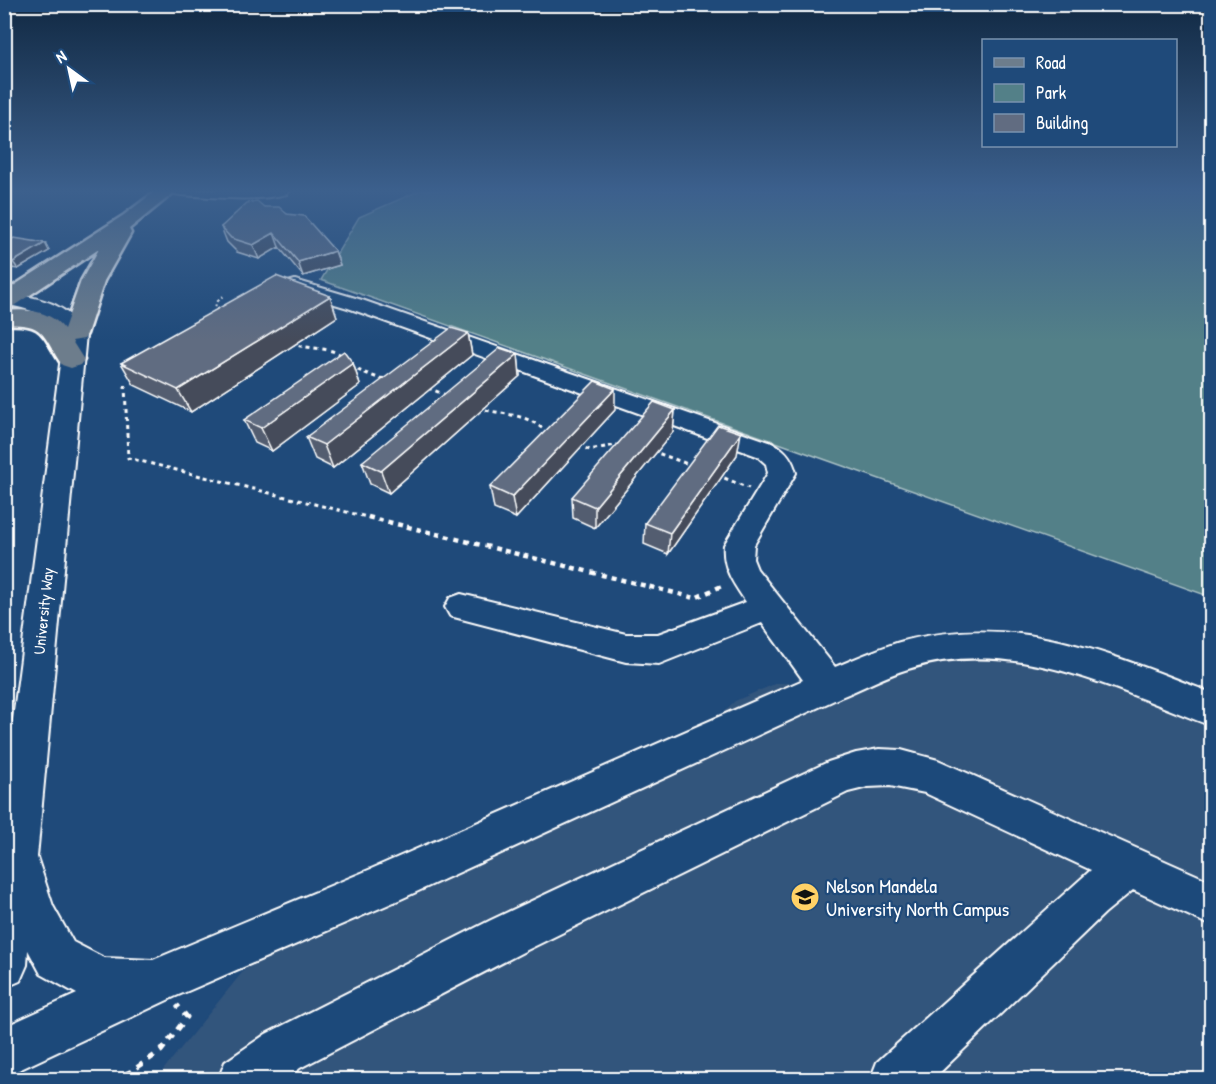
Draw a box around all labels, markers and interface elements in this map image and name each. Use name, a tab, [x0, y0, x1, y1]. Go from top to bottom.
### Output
north arrow	[39, 39, 99, 99]
legend	[982, 39, 1177, 147]
text: N	[51, 45, 71, 68]
text: Road	[1036, 50, 1066, 75]
text: Park	[1036, 80, 1067, 105]
text: Building	[1036, 110, 1088, 135]
street label: University Way	[28, 566, 59, 655]
place label: Nelson Mandela University North Campus	[826, 872, 1010, 922]
school or university icon: Nelson Mandela University North Campus	[789, 881, 821, 913]

